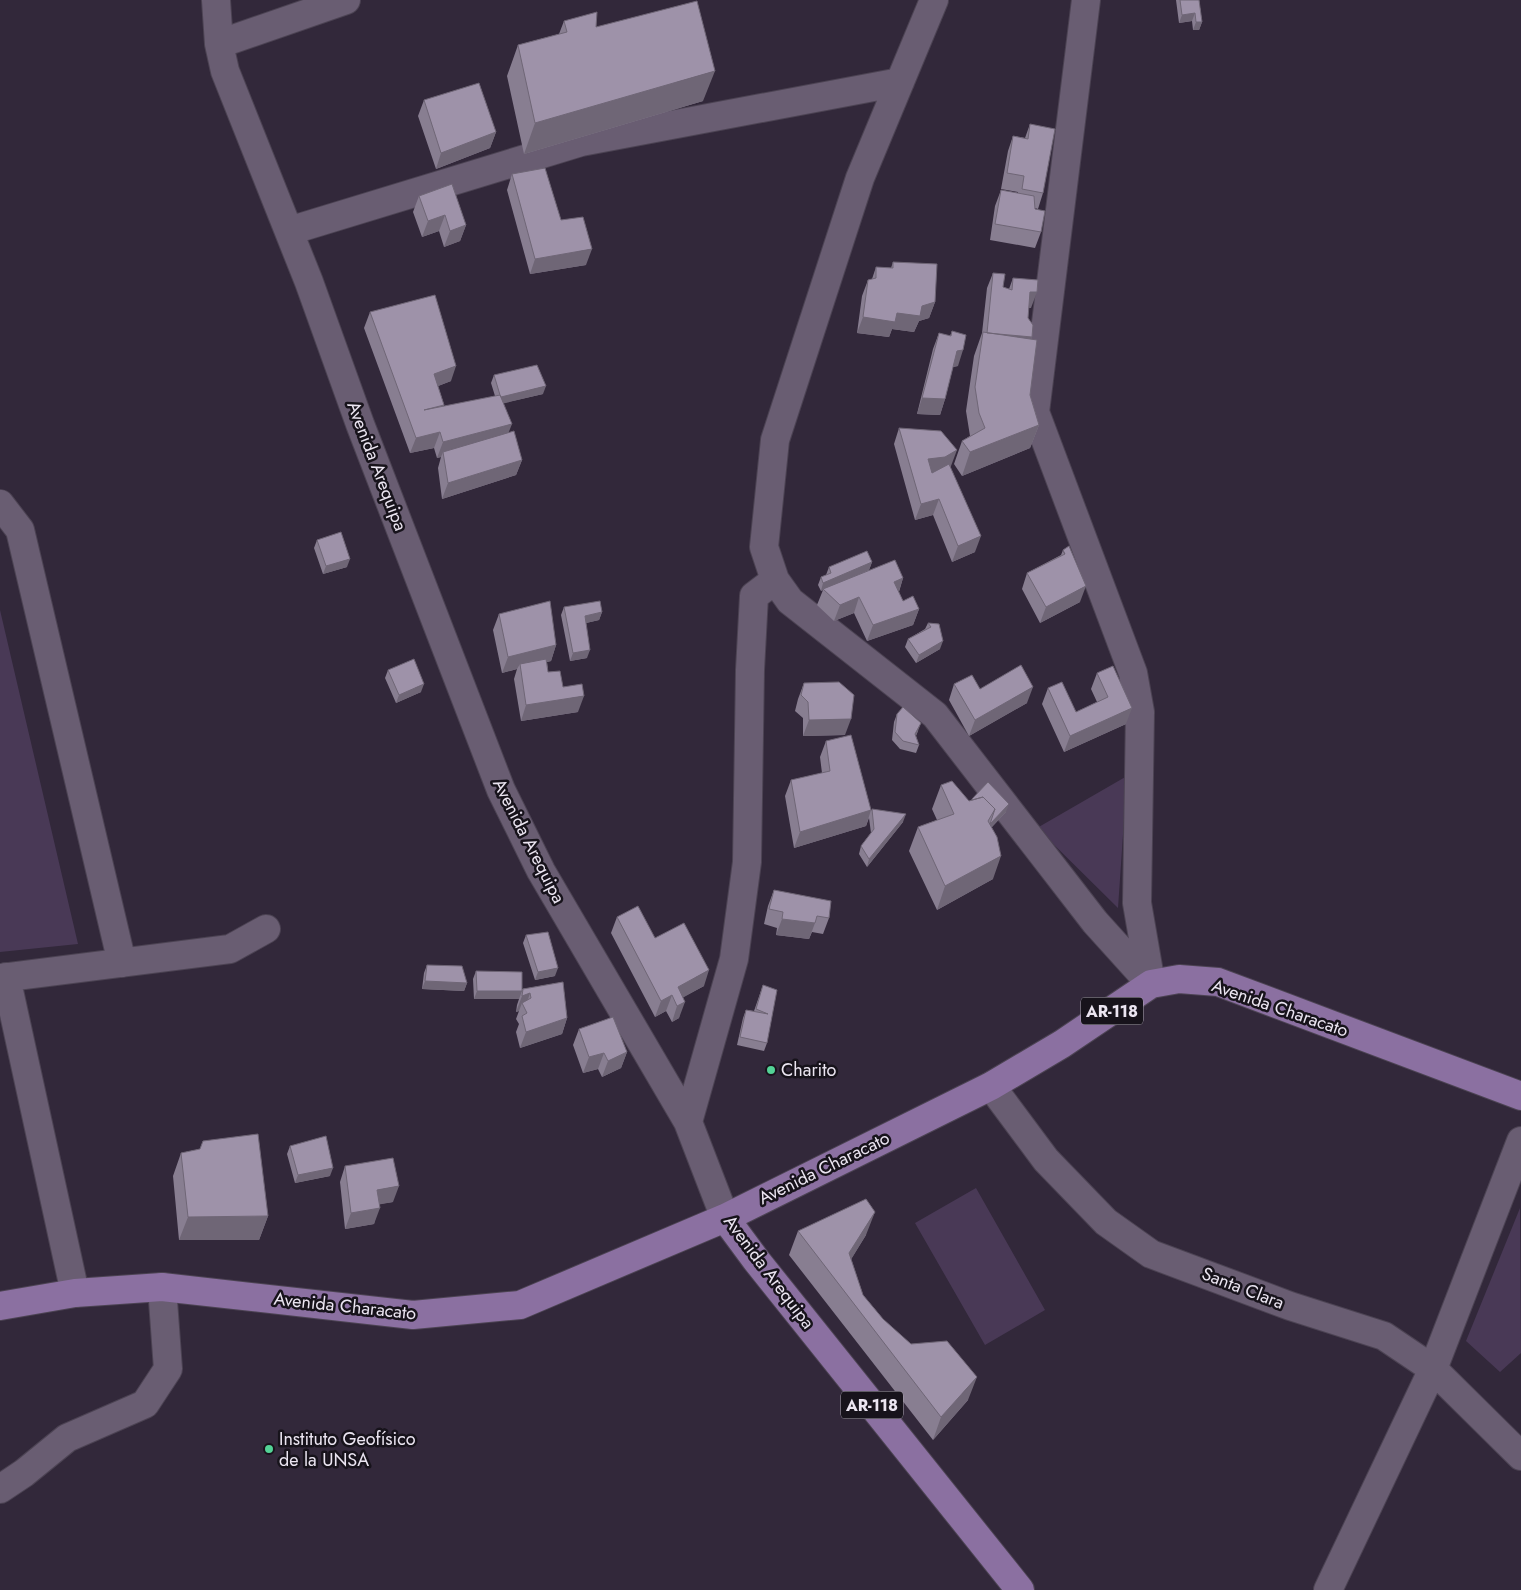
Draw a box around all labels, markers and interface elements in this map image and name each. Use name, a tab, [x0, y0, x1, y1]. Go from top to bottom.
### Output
street label: Avenida Arequipa	[340, 398, 414, 534]
street label: Avenida Arequipa	[486, 774, 572, 908]
street label: Avenida Characato	[1208, 972, 1352, 1044]
road number: AR-118	[1081, 998, 1143, 1024]
place label: Charito	[781, 1057, 837, 1083]
marker: Charito	[765, 1064, 777, 1076]
street label: Avenida Characato	[754, 1125, 894, 1211]
street label: Avenida Arequipa	[717, 1210, 821, 1334]
street label: Santa Clara	[1198, 1260, 1288, 1316]
street label: Avenida Characato	[273, 1286, 418, 1326]
road number: AR-118	[841, 1392, 903, 1418]
place label: Instituto Geofísico de la UNSA	[279, 1426, 416, 1473]
marker: Instituto Geofísico de la UNSA	[263, 1443, 275, 1455]

